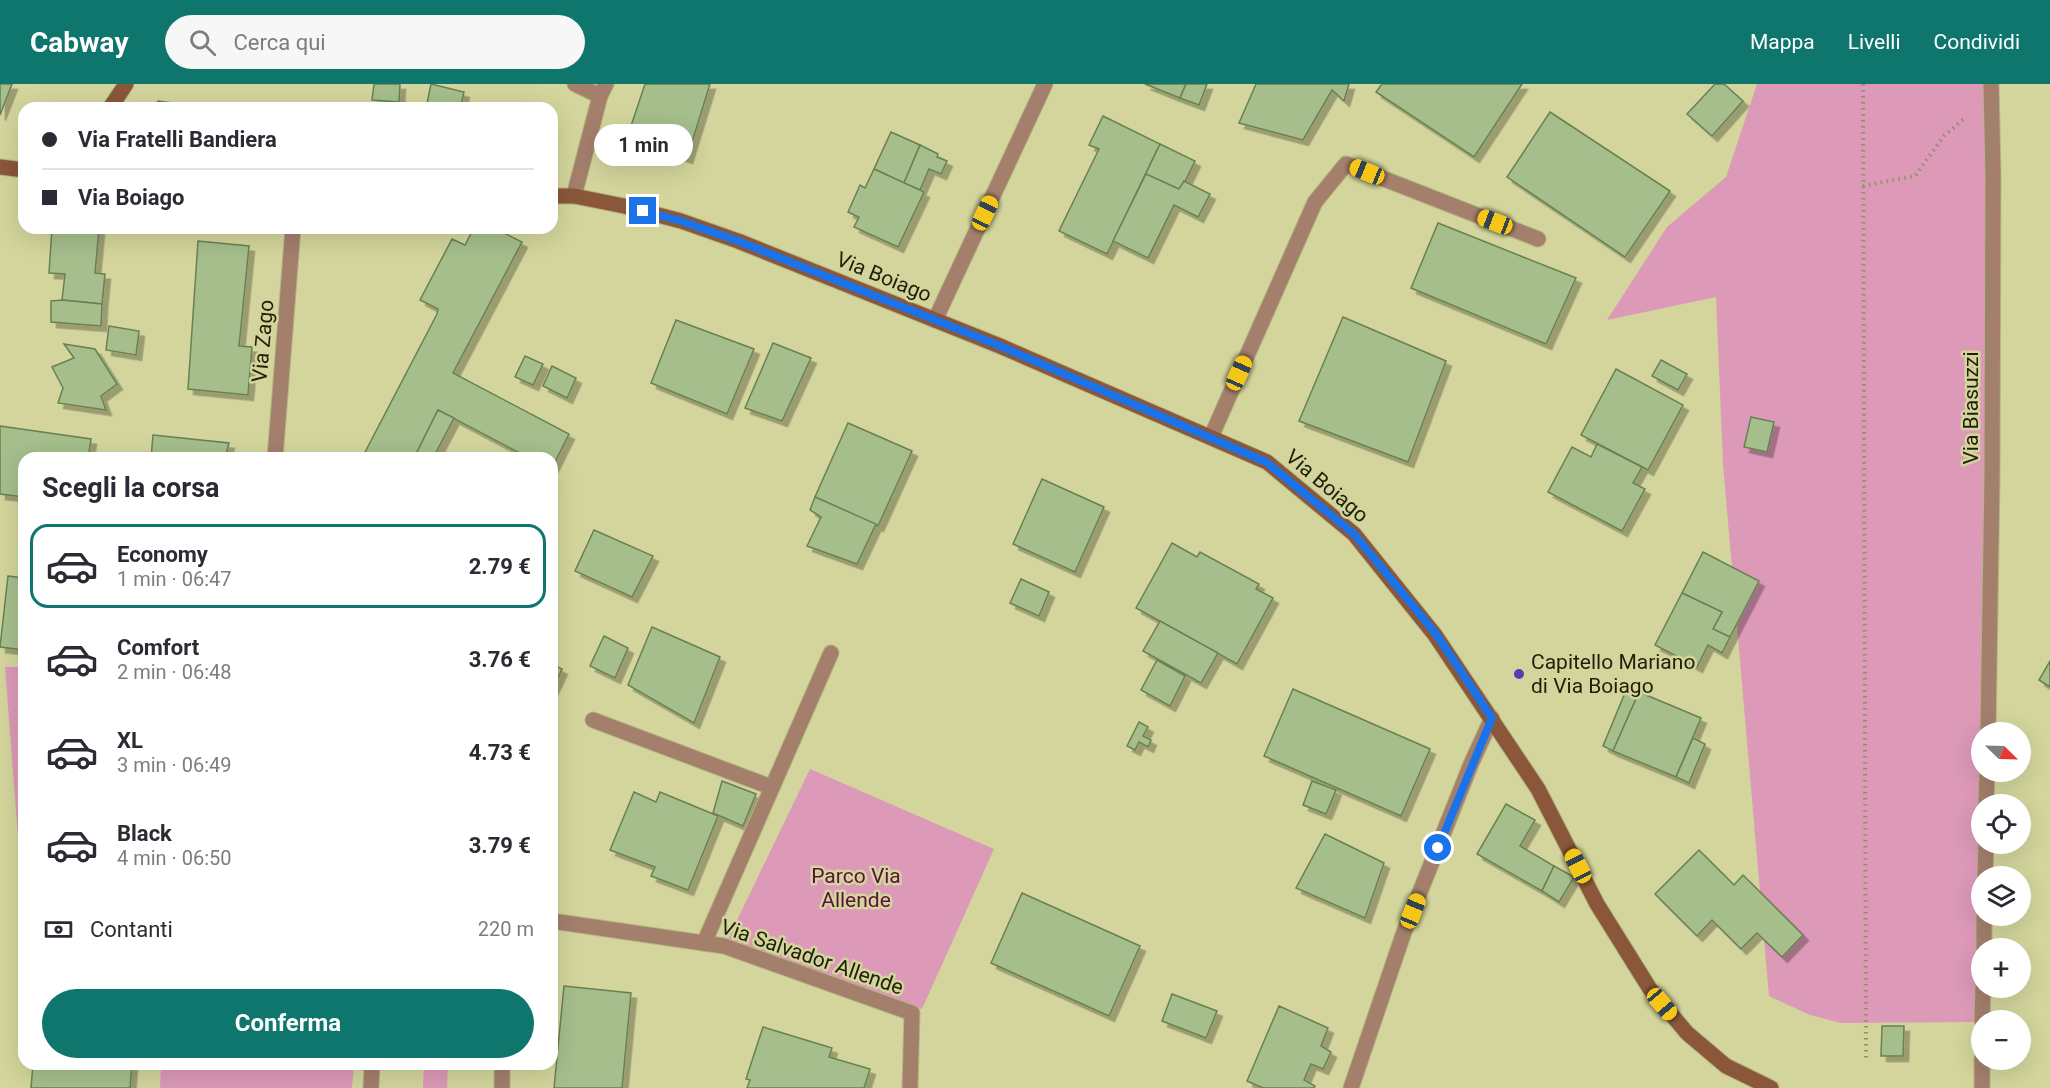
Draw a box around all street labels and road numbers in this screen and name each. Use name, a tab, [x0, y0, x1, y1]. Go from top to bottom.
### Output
street label: Via Boiago	[833, 247, 935, 307]
street label: Via Zago	[247, 299, 279, 383]
street label: Via Biasuzzi	[1959, 351, 1983, 465]
street label: Via Boiago	[1281, 445, 1373, 527]
street label: Via Salvador Allende	[718, 915, 906, 999]

